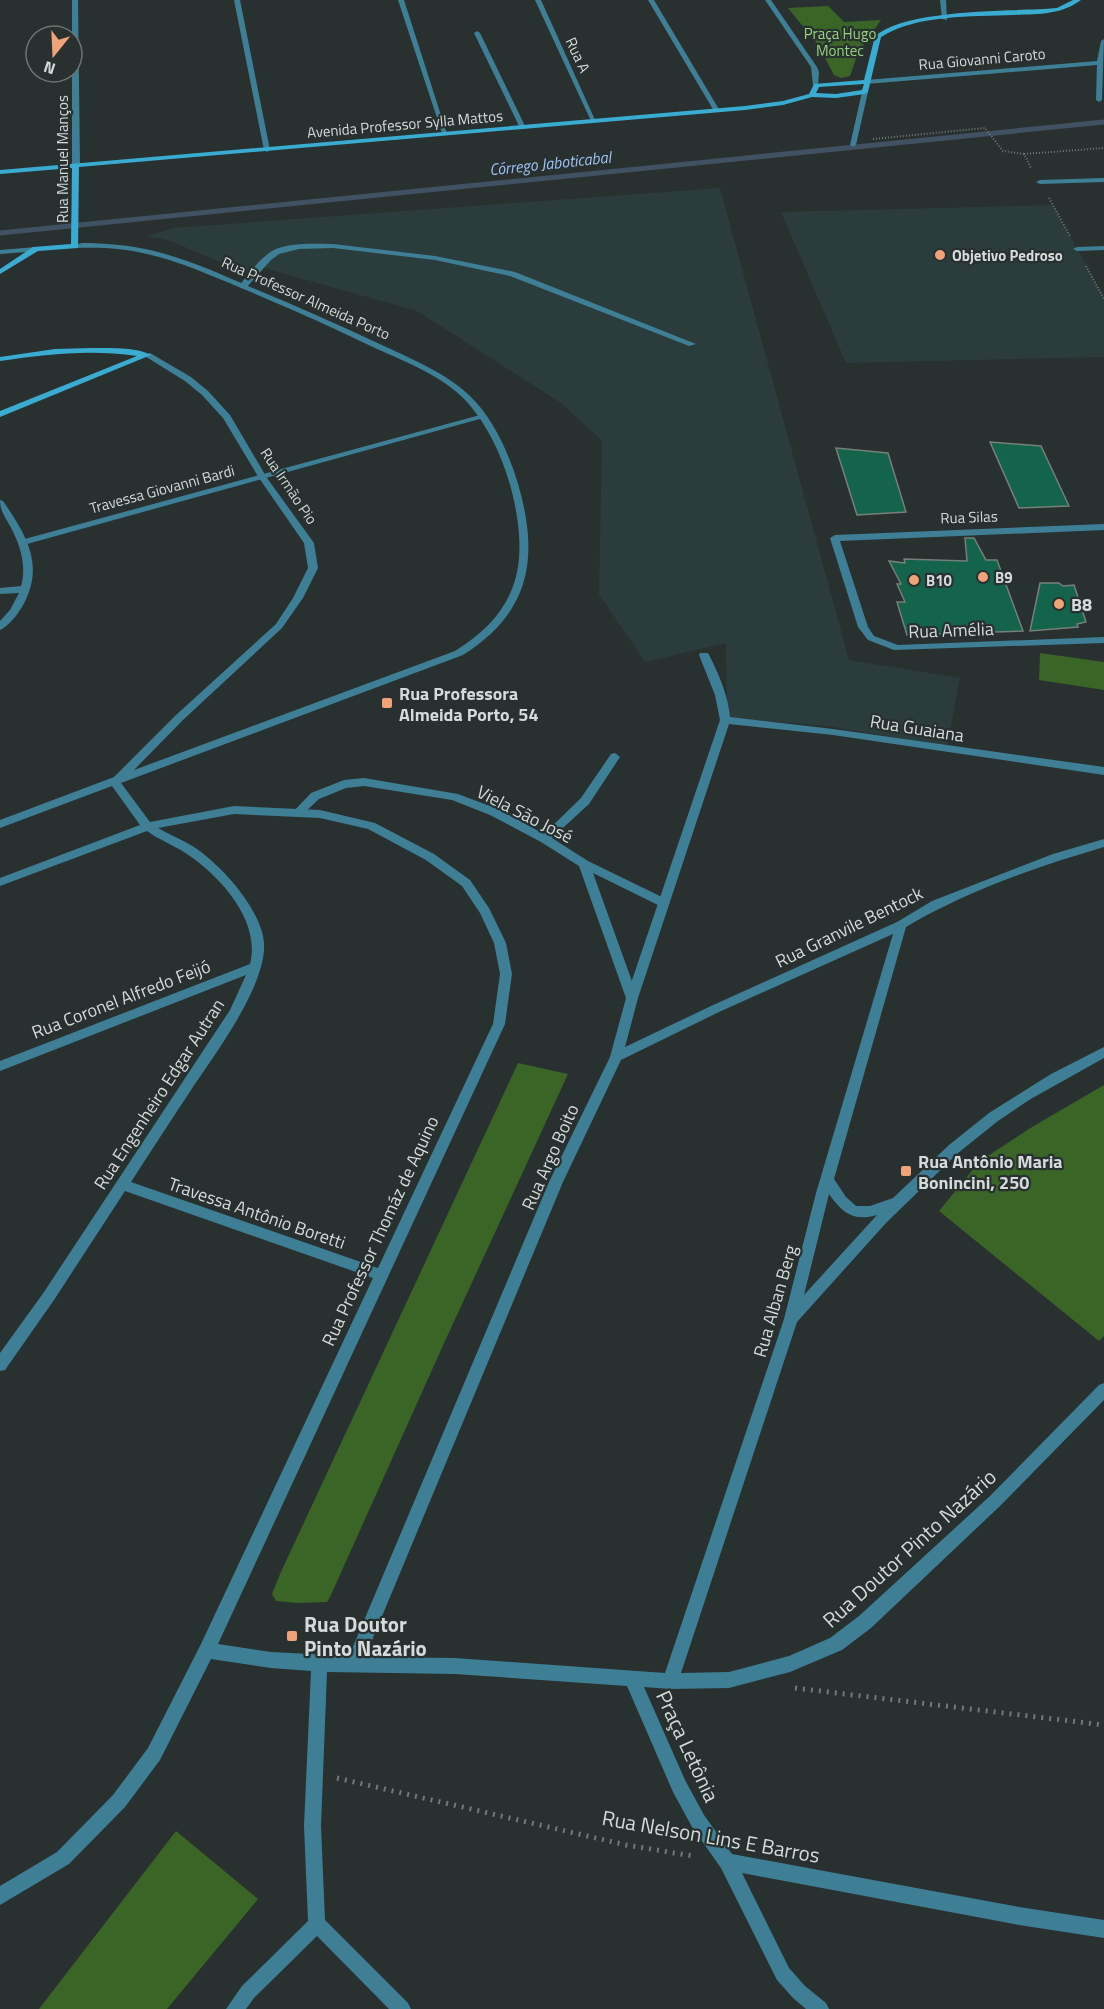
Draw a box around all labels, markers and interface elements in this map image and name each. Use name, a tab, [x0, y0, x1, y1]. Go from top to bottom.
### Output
park label: Praça Hugo Montec	[804, 22, 876, 62]
north arrow	[24, 24, 84, 84]
street label: Rua A	[560, 33, 596, 77]
street label: Rua Giovanni Caroto	[918, 42, 1047, 76]
text: N	[40, 55, 58, 81]
street label: Rua Manuel Manços	[51, 95, 74, 223]
street label: Avenida Professor Sylla Mattos	[306, 104, 504, 144]
water label: Córrego Jaboticabal	[488, 145, 614, 181]
place label: Objetivo Pedroso	[952, 244, 1063, 267]
marker: Objetivo Pedroso	[933, 248, 947, 262]
street label: Rua Professor Almeida Porto	[218, 250, 394, 346]
street label: Rua Irmão Pio	[255, 443, 323, 529]
street label: Travessa Giovanni Bardi	[87, 459, 237, 519]
street label: Rua Silas	[940, 505, 998, 529]
place label: B9	[995, 566, 1013, 589]
place label: B10	[926, 569, 953, 592]
marker: B9	[976, 570, 990, 584]
marker: B10	[907, 573, 921, 587]
place label: B8	[1071, 591, 1092, 618]
marker: B8	[1052, 597, 1066, 611]
street label: Rua Amélia	[908, 615, 994, 645]
place label: Rua Professora Almeida Porto, 54	[399, 680, 539, 728]
marker: Rua Professora Almeida Porto, 54	[380, 696, 394, 710]
street label: Rua Guaiana	[868, 707, 966, 749]
street label: Viela São José	[472, 778, 578, 850]
street label: Rua Granvile Bentock	[771, 879, 928, 975]
street label: Rua Coronel Alfredo Feijó	[28, 952, 214, 1046]
street label: Rua Engenheiro Edgar Autran	[87, 993, 231, 1195]
street label: Rua Argo Boito	[515, 1100, 585, 1214]
street label: Rua Professor Thomáz de Aquino	[315, 1111, 445, 1351]
place label: Rua Antônio Maria Bonincini, 250	[918, 1148, 1063, 1196]
marker: Rua Antônio Maria Bonincini, 250	[899, 1164, 913, 1178]
street label: Travessa Antônio Boretti	[165, 1170, 349, 1256]
street label: Rua Alban Berg	[746, 1241, 804, 1361]
street label: Rua Doutor Pinto Nazário	[815, 1461, 1003, 1635]
place label: Rua Doutor Pinto Nazário	[304, 1608, 427, 1664]
marker: Rua Doutor Pinto Nazário	[285, 1629, 299, 1643]
street label: Praça Letônia	[648, 1685, 728, 1808]
street label: Rua Nelson Lins E Barros	[600, 1801, 822, 1871]

